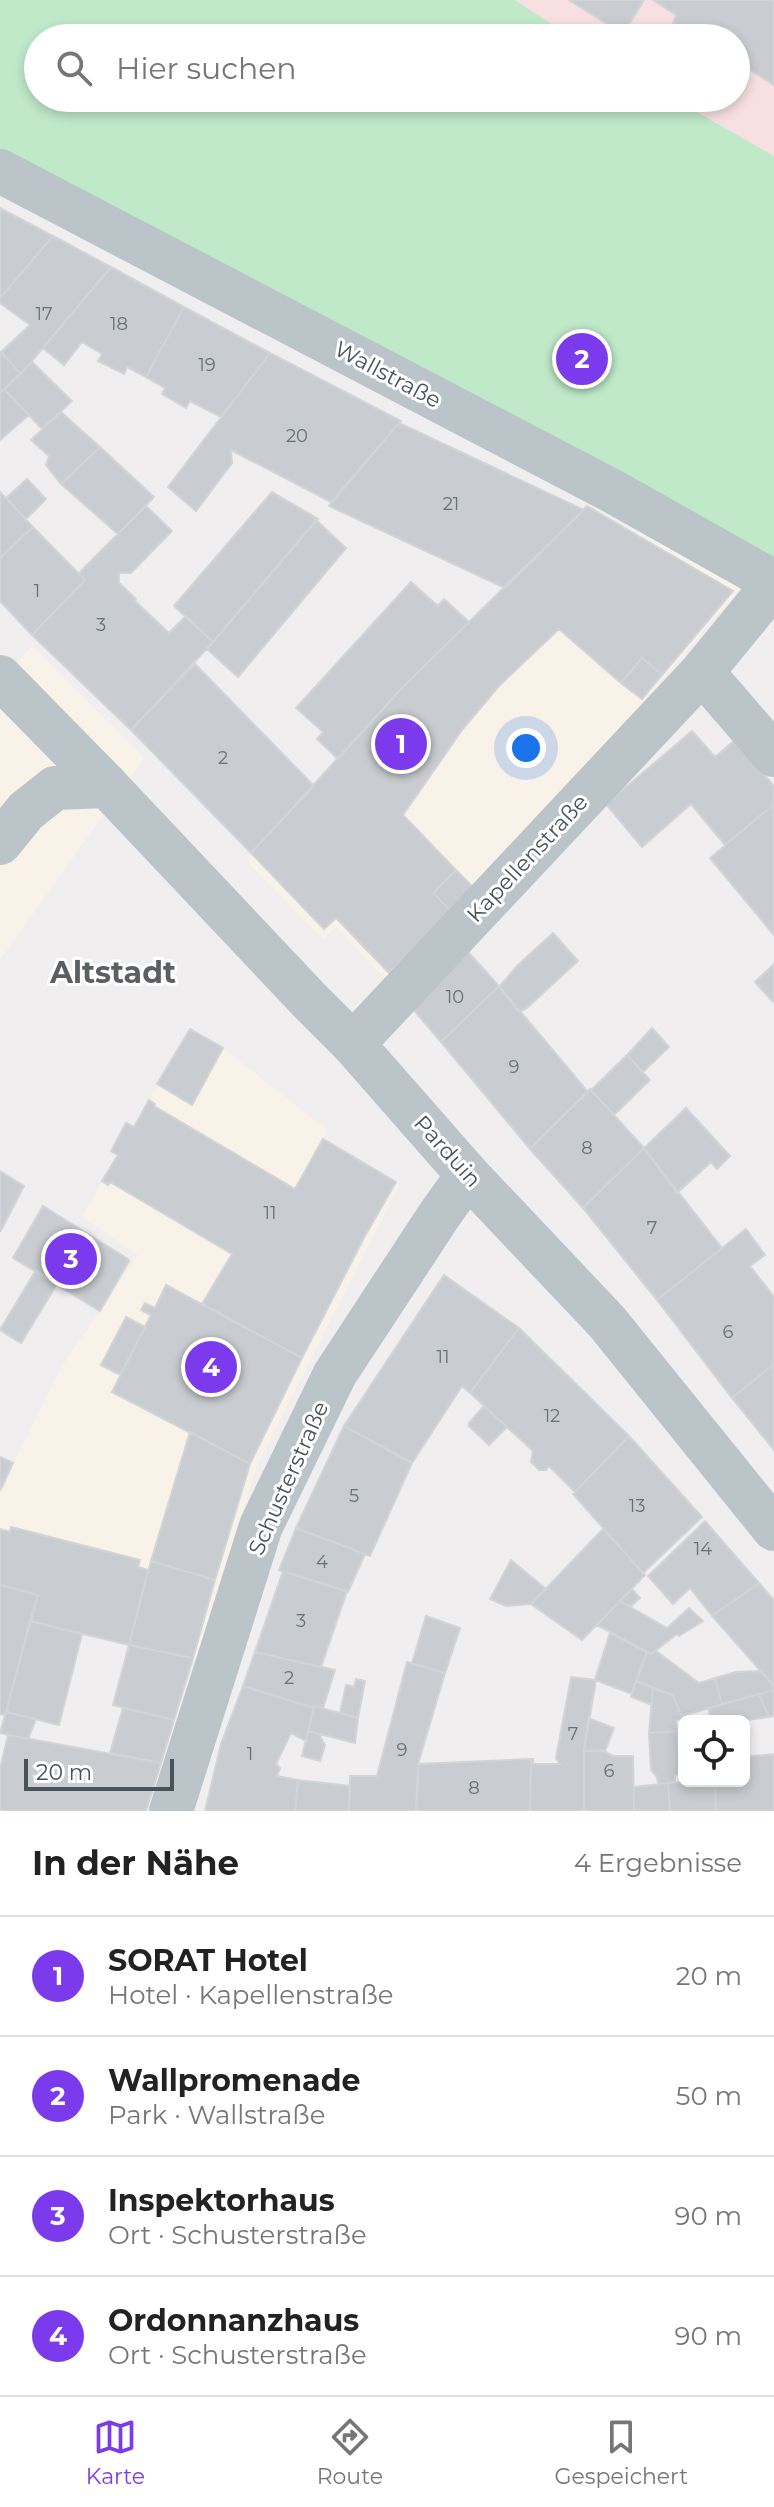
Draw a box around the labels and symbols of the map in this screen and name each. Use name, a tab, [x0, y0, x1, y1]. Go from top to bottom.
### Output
house number: 17	[35, 303, 53, 325]
house number: 18	[110, 313, 128, 335]
pin: 2	[556, 329, 608, 389]
street label: Wallstraße	[330, 335, 446, 414]
house number: 19	[198, 354, 216, 376]
house number: 20	[286, 425, 308, 447]
house number: 21	[443, 493, 459, 515]
house number: 1	[34, 580, 40, 602]
house number: 3	[96, 614, 106, 636]
pin: 1	[375, 714, 427, 774]
your location	[506, 728, 546, 768]
house number: 2	[218, 747, 228, 769]
street label: Kapellenstraße	[461, 789, 594, 928]
district label: Altstadt	[49, 954, 176, 991]
house number: 10	[446, 986, 464, 1008]
house number: 9	[509, 1056, 520, 1078]
street label: Parduin	[408, 1110, 487, 1193]
house number: 8	[581, 1137, 593, 1159]
house number: 11	[264, 1202, 277, 1224]
house number: 7	[647, 1217, 657, 1239]
pin: 3	[45, 1229, 97, 1289]
house number: 6	[723, 1321, 734, 1343]
pin: 4	[185, 1337, 237, 1397]
house number: 11	[437, 1346, 450, 1368]
street label: Schusterstraße	[243, 1397, 334, 1559]
house number: 12	[544, 1405, 560, 1427]
house number: 5	[349, 1485, 359, 1507]
house number: 13	[629, 1495, 645, 1517]
house number: 14	[694, 1538, 712, 1560]
house number: 4	[316, 1551, 328, 1573]
house number: 3	[296, 1610, 306, 1632]
house number: 2	[284, 1667, 294, 1689]
house number: 7	[568, 1723, 578, 1745]
house number: 9	[397, 1739, 408, 1761]
house number: 1	[247, 1743, 253, 1765]
scale bar	[24, 1755, 174, 1791]
house number: 6	[604, 1760, 615, 1782]
house number: 8	[468, 1777, 480, 1799]

